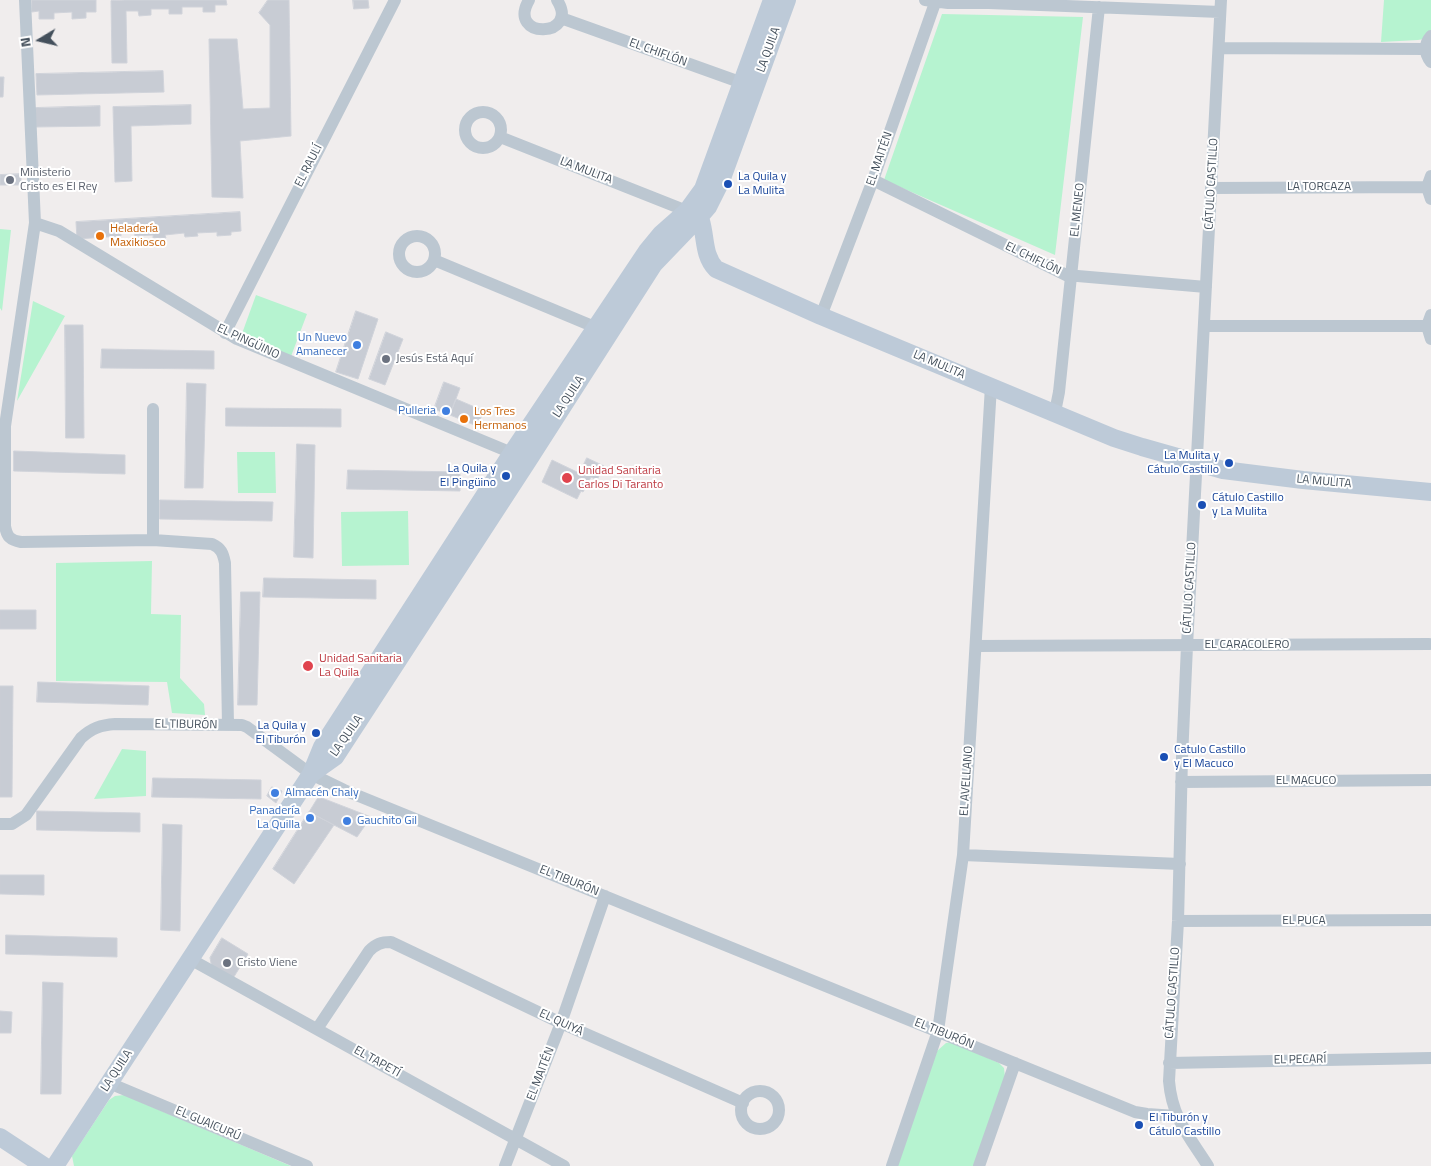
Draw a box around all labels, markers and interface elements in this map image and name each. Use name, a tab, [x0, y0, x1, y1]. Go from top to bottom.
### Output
north arrow	[15, 15, 65, 65]
street label: LA QUILA	[754, 25, 784, 75]
text: N	[14, 36, 36, 49]
street label: EL CHIFLÓN	[627, 36, 689, 70]
street label: EL MAITÉN	[864, 130, 896, 188]
street label: CÁTULO CASTILLO	[1202, 138, 1222, 230]
street label: EL RAULÍ	[292, 142, 326, 190]
street label: LA MULITA	[558, 154, 614, 188]
place label: Ministerio Cristo es El Rey	[20, 166, 97, 194]
place label: La Quila y La Mulita	[738, 170, 787, 198]
marker: Ministerio Cristo es El Rey	[4, 174, 16, 186]
marker: La Quila y La Mulita	[722, 178, 734, 190]
street label: LA TORCAZA	[1287, 180, 1351, 194]
street label: EL MENEO	[1068, 182, 1088, 238]
place label: Heladería Maxikiosco	[110, 222, 166, 250]
marker: Heladería Maxikiosco	[94, 230, 106, 242]
street label: EL CHIFLÓN	[1003, 239, 1063, 279]
street label: EL PINGÜINO	[214, 321, 282, 363]
place label: Un Nuevo Amanecer	[296, 331, 347, 359]
marker: Un Nuevo Amanecer	[351, 339, 363, 351]
street label: LA MULITA	[911, 348, 967, 382]
place label: Jesús Está Aquí	[396, 352, 473, 366]
marker: Jesús Está Aquí	[380, 353, 392, 365]
street label: LA QUILA	[550, 373, 588, 421]
place label: Pulleria	[398, 404, 436, 418]
marker: Pulleria	[440, 405, 452, 417]
place label: Los Tres Hermanos	[474, 405, 527, 433]
marker: Los Tres Hermanos	[458, 413, 470, 425]
place label: La Mulita y Cátulo Castillo	[1147, 449, 1219, 477]
marker: La Mulita y Cátulo Castillo	[1223, 457, 1235, 469]
place label: La Quila y El Pingüino	[440, 462, 496, 490]
place label: Unidad Sanitaria Carlos Di Taranto	[578, 464, 663, 492]
marker: La Quila y El Pingüino	[500, 470, 512, 482]
marker: Unidad Sanitaria Carlos Di Taranto	[560, 471, 574, 485]
street label: LA MULITA	[1296, 472, 1352, 492]
place label: Cátulo Castillo y La Mulita	[1212, 491, 1284, 519]
marker: Cátulo Castillo y La Mulita	[1196, 499, 1208, 511]
street label: CÁTULO CASTILLO	[1180, 542, 1200, 634]
street label: EL CARACOLERO	[1204, 638, 1290, 652]
place label: Unidad Sanitaria La Quila	[319, 652, 402, 680]
marker: Unidad Sanitaria La Quila	[301, 659, 315, 673]
street label: LA QUILA	[328, 713, 366, 759]
street label: EL TIBURÓN	[154, 717, 218, 733]
place label: La Quila y El Tiburón	[256, 719, 306, 747]
marker: La Quila y El Tiburón	[310, 727, 322, 739]
place label: Catulo Castillo y El Macuco	[1174, 743, 1246, 771]
street label: EL AVELLANO	[957, 746, 977, 816]
marker: Catulo Castillo y El Macuco	[1158, 751, 1170, 763]
street label: EL MACUCO	[1276, 774, 1336, 788]
place label: Almacén Chaly	[285, 786, 359, 800]
marker: Almacén Chaly	[269, 787, 281, 799]
place label: Panadería La Quilla	[249, 804, 300, 832]
marker: Panadería La Quilla	[304, 812, 316, 824]
place label: Gauchito Gil	[357, 814, 417, 828]
marker: Gauchito Gil	[341, 815, 353, 827]
street label: EL TIBURÓN	[537, 863, 601, 899]
street label: EL PUCA	[1282, 914, 1326, 928]
street label: CÁTULO CASTILLO	[1163, 947, 1183, 1039]
place label: Cristo Viene	[237, 956, 297, 970]
marker: Cristo Viene	[221, 957, 233, 969]
street label: EL QUIYÁ	[537, 1007, 585, 1039]
street label: EL TIBURÓN	[912, 1016, 976, 1052]
street label: EL TAPETÍ	[351, 1043, 403, 1081]
street label: EL MAITÉN	[524, 1045, 558, 1103]
street label: LA QUILA	[98, 1047, 136, 1095]
street label: EL PECARÍ	[1274, 1052, 1326, 1068]
street label: EL GUAICURÚ	[173, 1104, 243, 1144]
place label: El Tiburón y Cátulo Castillo	[1149, 1111, 1221, 1139]
marker: El Tiburón y Cátulo Castillo	[1133, 1119, 1145, 1131]

